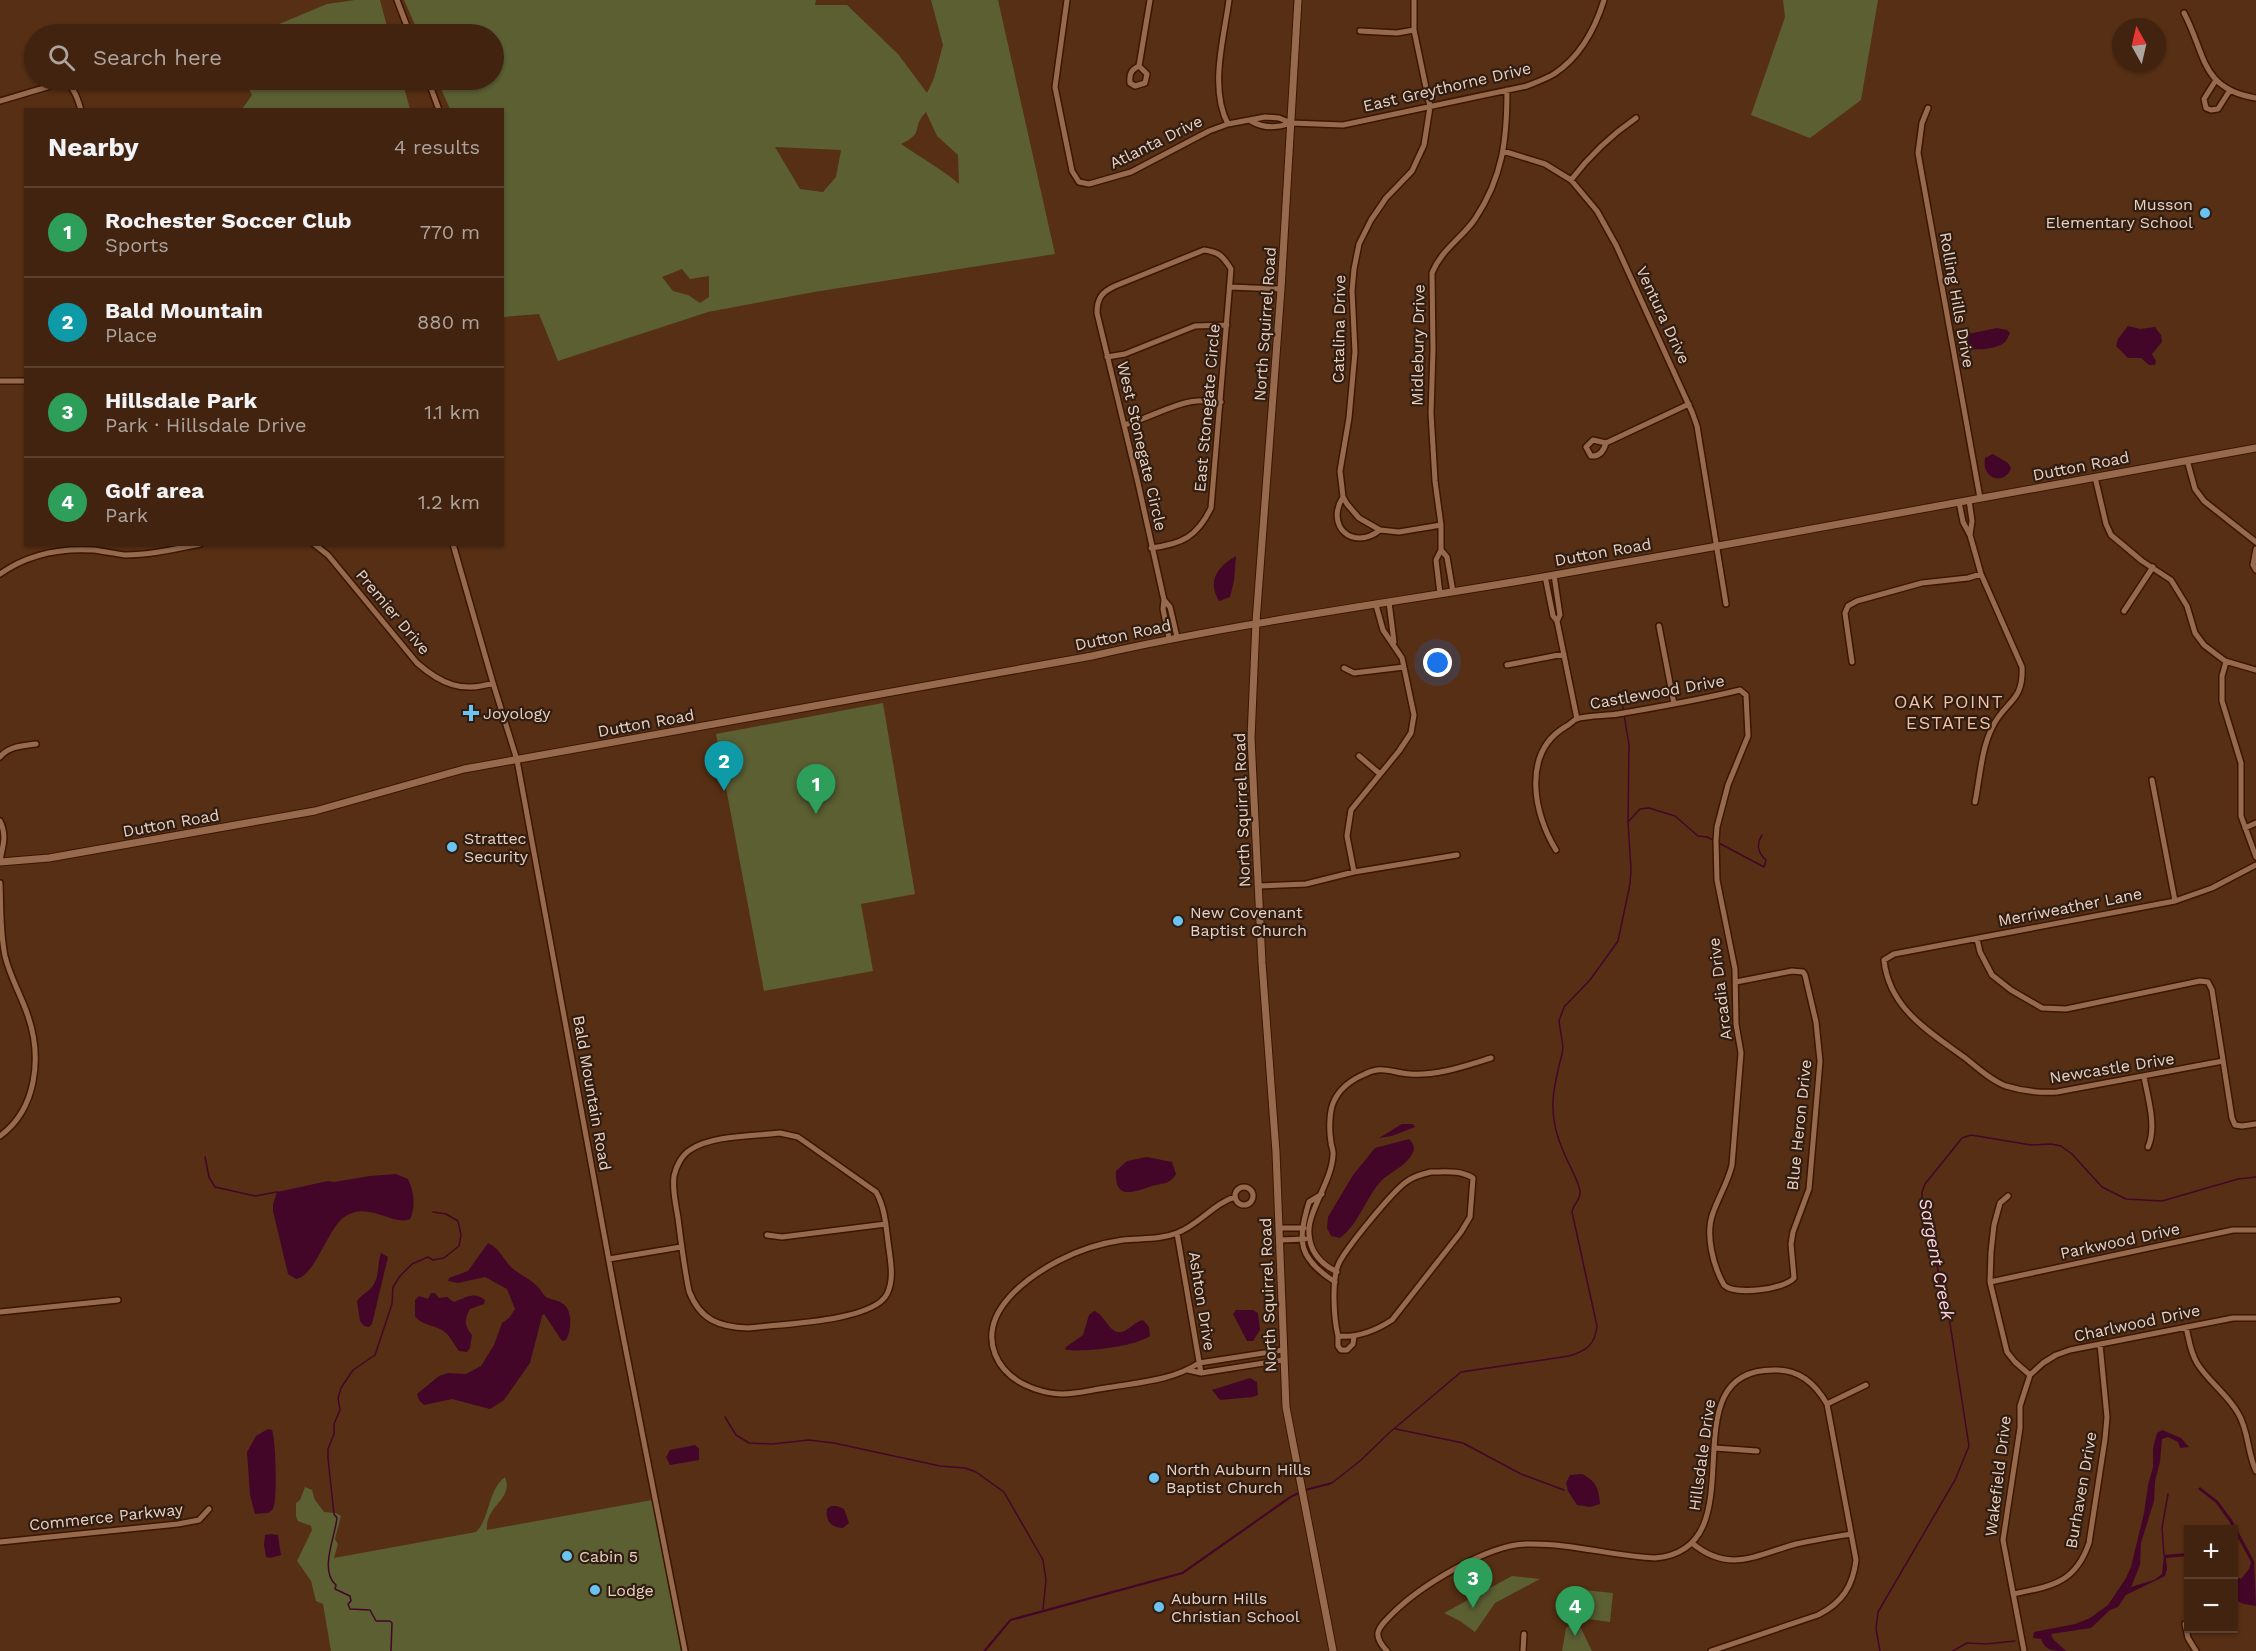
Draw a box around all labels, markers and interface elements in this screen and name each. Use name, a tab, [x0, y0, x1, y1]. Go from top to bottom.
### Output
north arrow	[2112, 18, 2166, 72]
search box	[24, 24, 504, 90]
icon: search	[45, 41, 78, 74]
text: Search here	[93, 45, 222, 70]
street label: East Greythorne Drive	[1361, 58, 1533, 116]
street label: Atlanta Drive	[1106, 111, 1206, 173]
text: Nearby	[48, 132, 139, 162]
text: 4 results	[394, 135, 480, 159]
place label: Musson Elementary School	[2046, 195, 2193, 232]
marker: Musson Elementary School	[2198, 206, 2212, 220]
text: Rochester Soccer Club	[105, 208, 352, 233]
text: 1	[63, 220, 72, 244]
text: 770 m	[420, 220, 480, 244]
street label: Rolling Hills Drive	[1936, 231, 1978, 369]
text: Sports	[105, 233, 169, 257]
street label: North Squirrel Road	[1250, 246, 1280, 402]
street label: Ventura Drive	[1632, 263, 1694, 367]
street label: Catalina Drive	[1329, 275, 1349, 383]
street label: Midlebury Drive	[1407, 284, 1429, 406]
text: Bald Mountain	[105, 298, 263, 323]
text: 2	[62, 310, 73, 334]
text: 880 m	[417, 310, 480, 334]
text: Place	[105, 323, 157, 347]
street label: East Stonegate Circle	[1190, 323, 1224, 493]
street label: West Stonegate Circle	[1113, 359, 1171, 533]
text: Hillsdale Park	[105, 388, 257, 413]
text: 3	[62, 400, 73, 424]
text: 1.1 km	[424, 400, 480, 424]
text: Park · Hillsdale Drive	[105, 413, 307, 437]
street label: Dutton Road	[2031, 447, 2131, 485]
text: Golf area	[105, 478, 204, 503]
text: 4	[61, 490, 74, 514]
text: 1.2 km	[418, 490, 480, 514]
text: Park	[105, 503, 148, 527]
street label: Dutton Road	[1553, 534, 1653, 570]
street label: Premier Drive	[352, 566, 434, 658]
street label: Dutton Road	[1073, 616, 1173, 654]
your location	[1423, 648, 1452, 677]
street label: Castlewood Drive	[1588, 671, 1726, 713]
district label: OAK POINT ESTATES	[1894, 691, 2004, 733]
place label: Joyology	[483, 704, 551, 723]
street label: Dutton Road	[596, 705, 696, 741]
marker: Joyology	[464, 706, 478, 720]
street label: North Squirrel Road	[1230, 732, 1254, 888]
pin: 2	[704, 742, 744, 791]
pin: 1	[796, 764, 836, 814]
street label: Dutton Road	[121, 805, 221, 841]
place label: Strattec Security	[464, 829, 529, 866]
marker: Strattec Security	[445, 840, 459, 854]
street label: Merriweather Lane	[1996, 884, 2144, 930]
place label: New Covenant Baptist Church	[1190, 903, 1307, 940]
marker: New Covenant Baptist Church	[1171, 914, 1185, 928]
street label: Arcadia Drive	[1704, 937, 1736, 1041]
street label: Bald Mountain Road	[569, 1014, 615, 1172]
street label: Newcastle Drive	[2048, 1049, 2176, 1087]
street label: Blue Heron Drive	[1783, 1058, 1815, 1192]
water label: Sargent Creek	[1915, 1196, 1959, 1323]
street label: North Squirrel Road	[1256, 1217, 1280, 1373]
street label: Parkwood Drive	[2058, 1219, 2182, 1263]
street label: Ashton Drive	[1185, 1250, 1219, 1352]
street label: Charlwood Drive	[2072, 1300, 2202, 1346]
street label: Hillsdale Drive	[1685, 1398, 1719, 1512]
street label: Wakefield Drive	[1981, 1414, 2015, 1538]
street label: Burhaven Drive	[2061, 1430, 2101, 1550]
place label: North Auburn Hills Baptist Church	[1166, 1460, 1311, 1497]
marker: North Auburn Hills Baptist Church	[1147, 1471, 1161, 1485]
street label: Commerce Parkway	[28, 1499, 185, 1535]
map controls	[2184, 1525, 2238, 1633]
button: +	[2184, 1525, 2238, 1579]
place label: Cabin 5	[579, 1547, 638, 1566]
marker: Cabin 5	[560, 1549, 574, 1563]
pin: 3	[1454, 1558, 1492, 1608]
button: −	[2184, 1579, 2238, 1633]
place label: Lodge	[607, 1581, 654, 1600]
marker: Lodge	[588, 1583, 602, 1597]
pin: 4	[1556, 1586, 1594, 1636]
place label: Auburn Hills Christian School	[1171, 1589, 1300, 1626]
marker: Auburn Hills Christian School	[1152, 1600, 1166, 1614]

